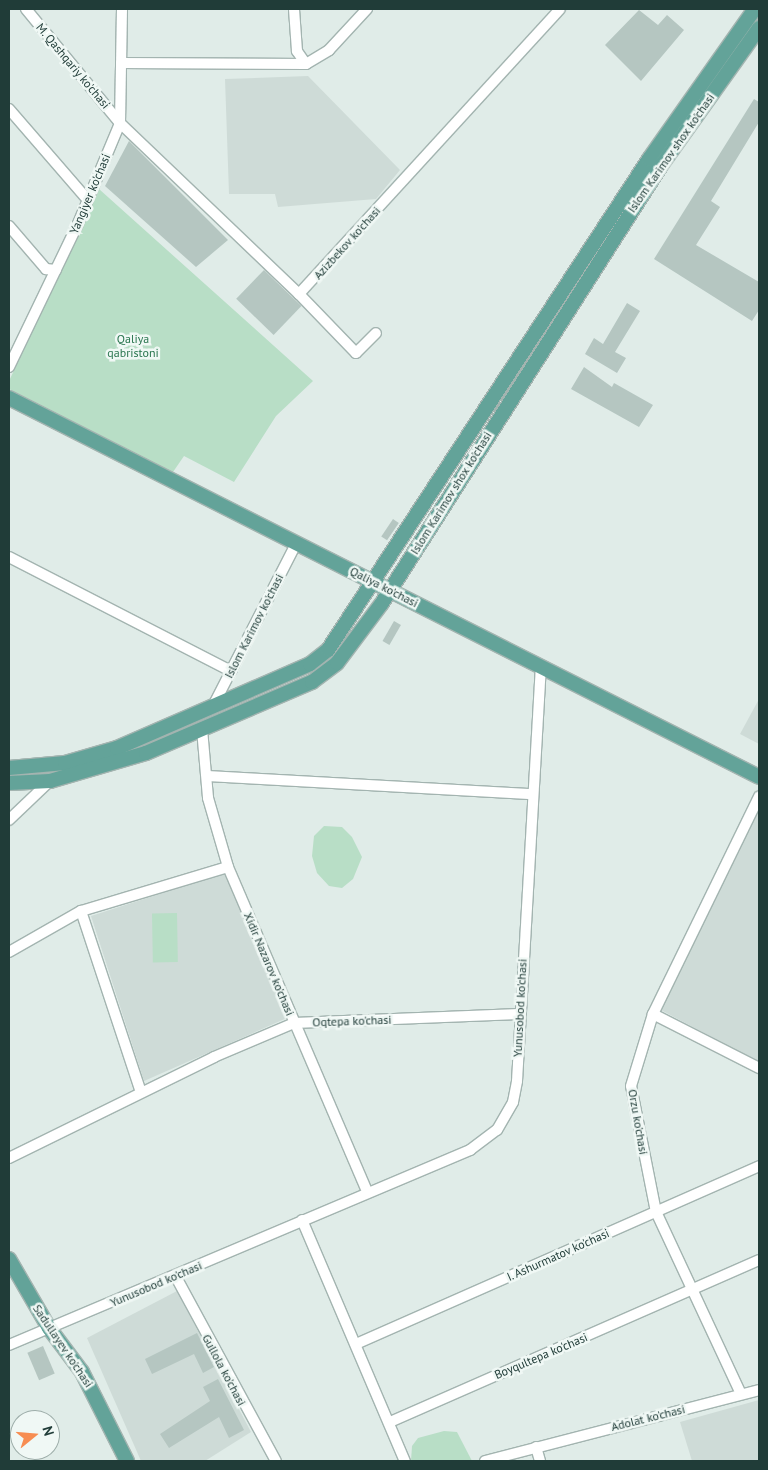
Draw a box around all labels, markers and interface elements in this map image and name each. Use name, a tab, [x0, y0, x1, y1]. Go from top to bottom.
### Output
street label: M. Qashqariy ko'chasi	[33, 20, 113, 112]
street label: Islom Karimov shox ko'chasi	[624, 90, 718, 216]
street label: Yangiyer ko'chasi	[67, 152, 113, 236]
street label: Azizbekov ko'chasi	[310, 204, 384, 282]
park label: Qaliya qabristoni	[107, 332, 159, 360]
street label: Islom Karimov shox ko'chasi	[407, 429, 495, 557]
street label: Qaliya ko'chasi	[347, 564, 421, 610]
street label: Islom Karimov ko'chasi	[221, 571, 287, 681]
street label: Xidir Nazarov ko'chasi	[241, 910, 297, 1018]
street label: Yunusobod ko'chasi	[510, 958, 530, 1058]
street label: Oqtepa ko'chasi	[312, 1012, 392, 1030]
street label: Orzu ko'chasi	[625, 1088, 651, 1156]
street label: I. Ashurmatov ko'chasi	[504, 1226, 612, 1284]
street label: Yunusobod ko'chasi	[108, 1258, 204, 1310]
street label: Sadullayev ko'chasi	[30, 1302, 96, 1390]
street label: Boyqultepa ko'chasi	[492, 1330, 590, 1382]
street label: Gullola ko'chasi	[199, 1332, 249, 1408]
street label: Adolat ko'chasi	[610, 1402, 686, 1434]
north arrow	[10, 1410, 60, 1460]
text: N	[38, 1424, 58, 1438]

